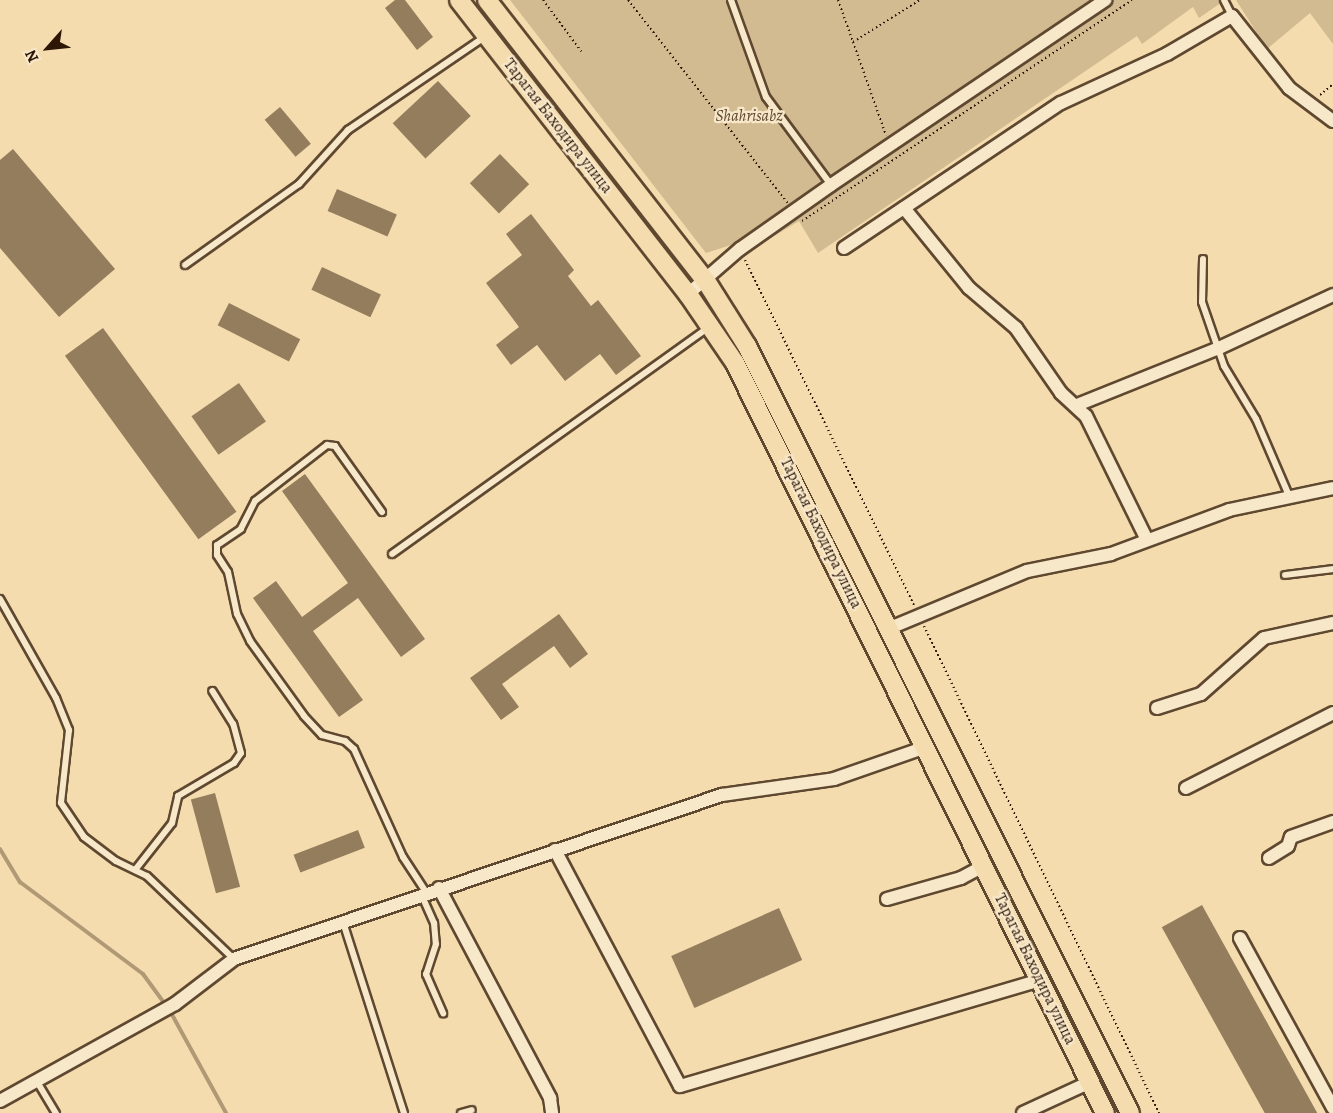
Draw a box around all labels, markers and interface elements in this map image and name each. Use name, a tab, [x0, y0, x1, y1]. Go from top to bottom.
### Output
north arrow	[18, 18, 78, 78]
text: N	[20, 46, 44, 66]
street label: Тарагая Баходира улица	[499, 55, 617, 197]
park label: Shahrisabz	[715, 106, 783, 126]
street label: Тарагая Баходира улица	[776, 454, 866, 612]
street label: Тарагая Баходира улица	[990, 890, 1080, 1048]

